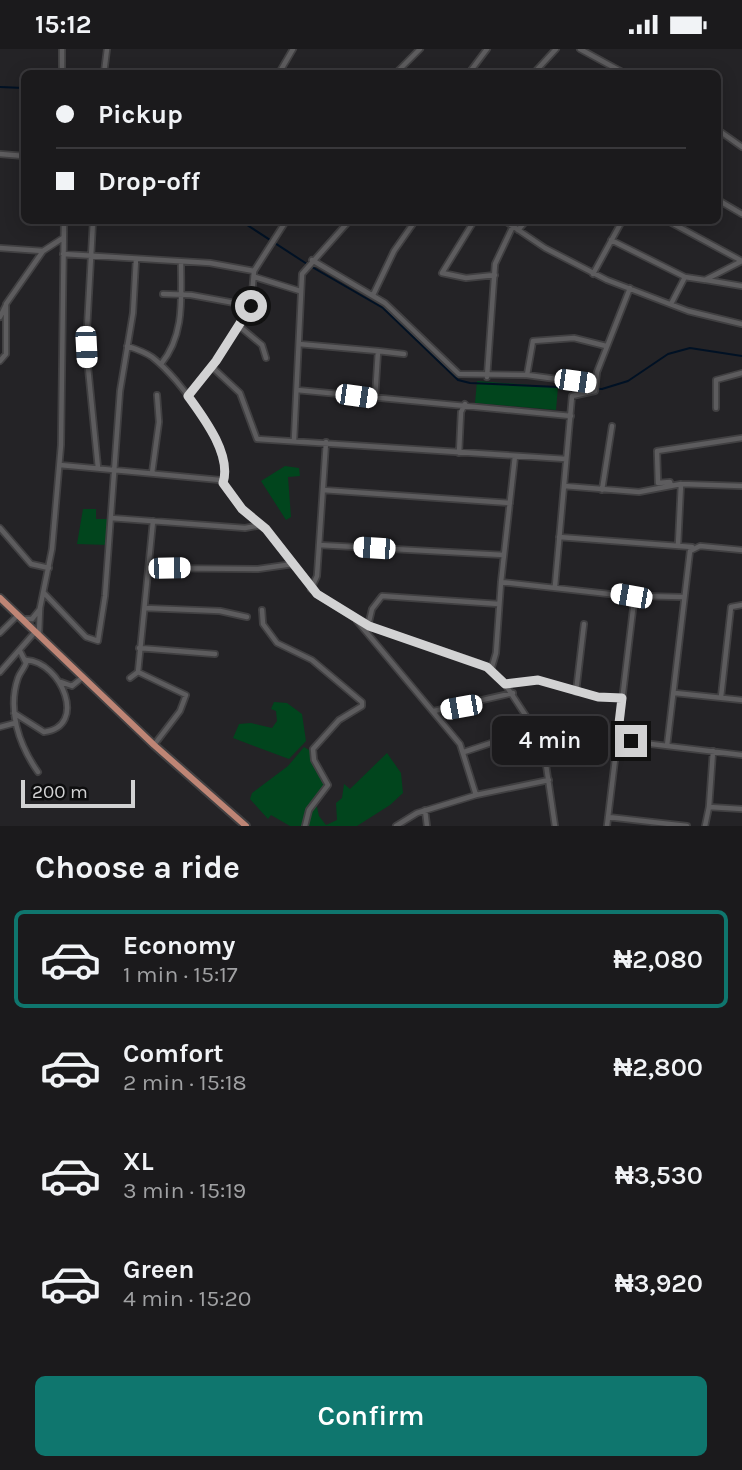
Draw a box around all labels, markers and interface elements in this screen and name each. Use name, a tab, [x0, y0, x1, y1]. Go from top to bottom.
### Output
text: 15:12	[35, 9, 91, 40]
text: Pickup	[98, 99, 183, 130]
text: Drop-off	[98, 166, 200, 197]
route start	[235, 290, 267, 322]
car	[75, 325, 98, 369]
car	[553, 368, 598, 394]
car	[334, 383, 379, 409]
car	[353, 536, 396, 560]
car	[148, 557, 191, 579]
car	[609, 582, 654, 610]
car	[439, 693, 484, 721]
callout: 4 min	[491, 717, 606, 765]
route end	[615, 725, 647, 757]
text: 4 min	[519, 727, 581, 754]
scale bar	[21, 777, 135, 809]
text: 200 m	[32, 781, 88, 803]
text: Choose a ride	[35, 849, 240, 886]
icon: car	[39, 928, 102, 991]
text: Economy	[123, 930, 235, 961]
text: ₦2,080	[613, 944, 703, 975]
text: 1 min · 15:17	[123, 961, 238, 988]
icon: car	[39, 1036, 102, 1099]
text: Comfort	[123, 1038, 224, 1069]
text: ₦2,800	[613, 1052, 703, 1083]
text: 2 min · 15:18	[123, 1069, 247, 1096]
icon: car	[39, 1144, 102, 1207]
text: XL	[123, 1146, 154, 1177]
text: ₦3,530	[615, 1160, 703, 1191]
text: 3 min · 15:19	[123, 1177, 246, 1204]
icon: car	[39, 1252, 102, 1315]
text: Green	[123, 1254, 195, 1285]
text: ₦3,920	[615, 1268, 703, 1299]
text: 4 min · 15:20	[123, 1285, 251, 1312]
button: Confirm	[35, 1376, 707, 1456]

